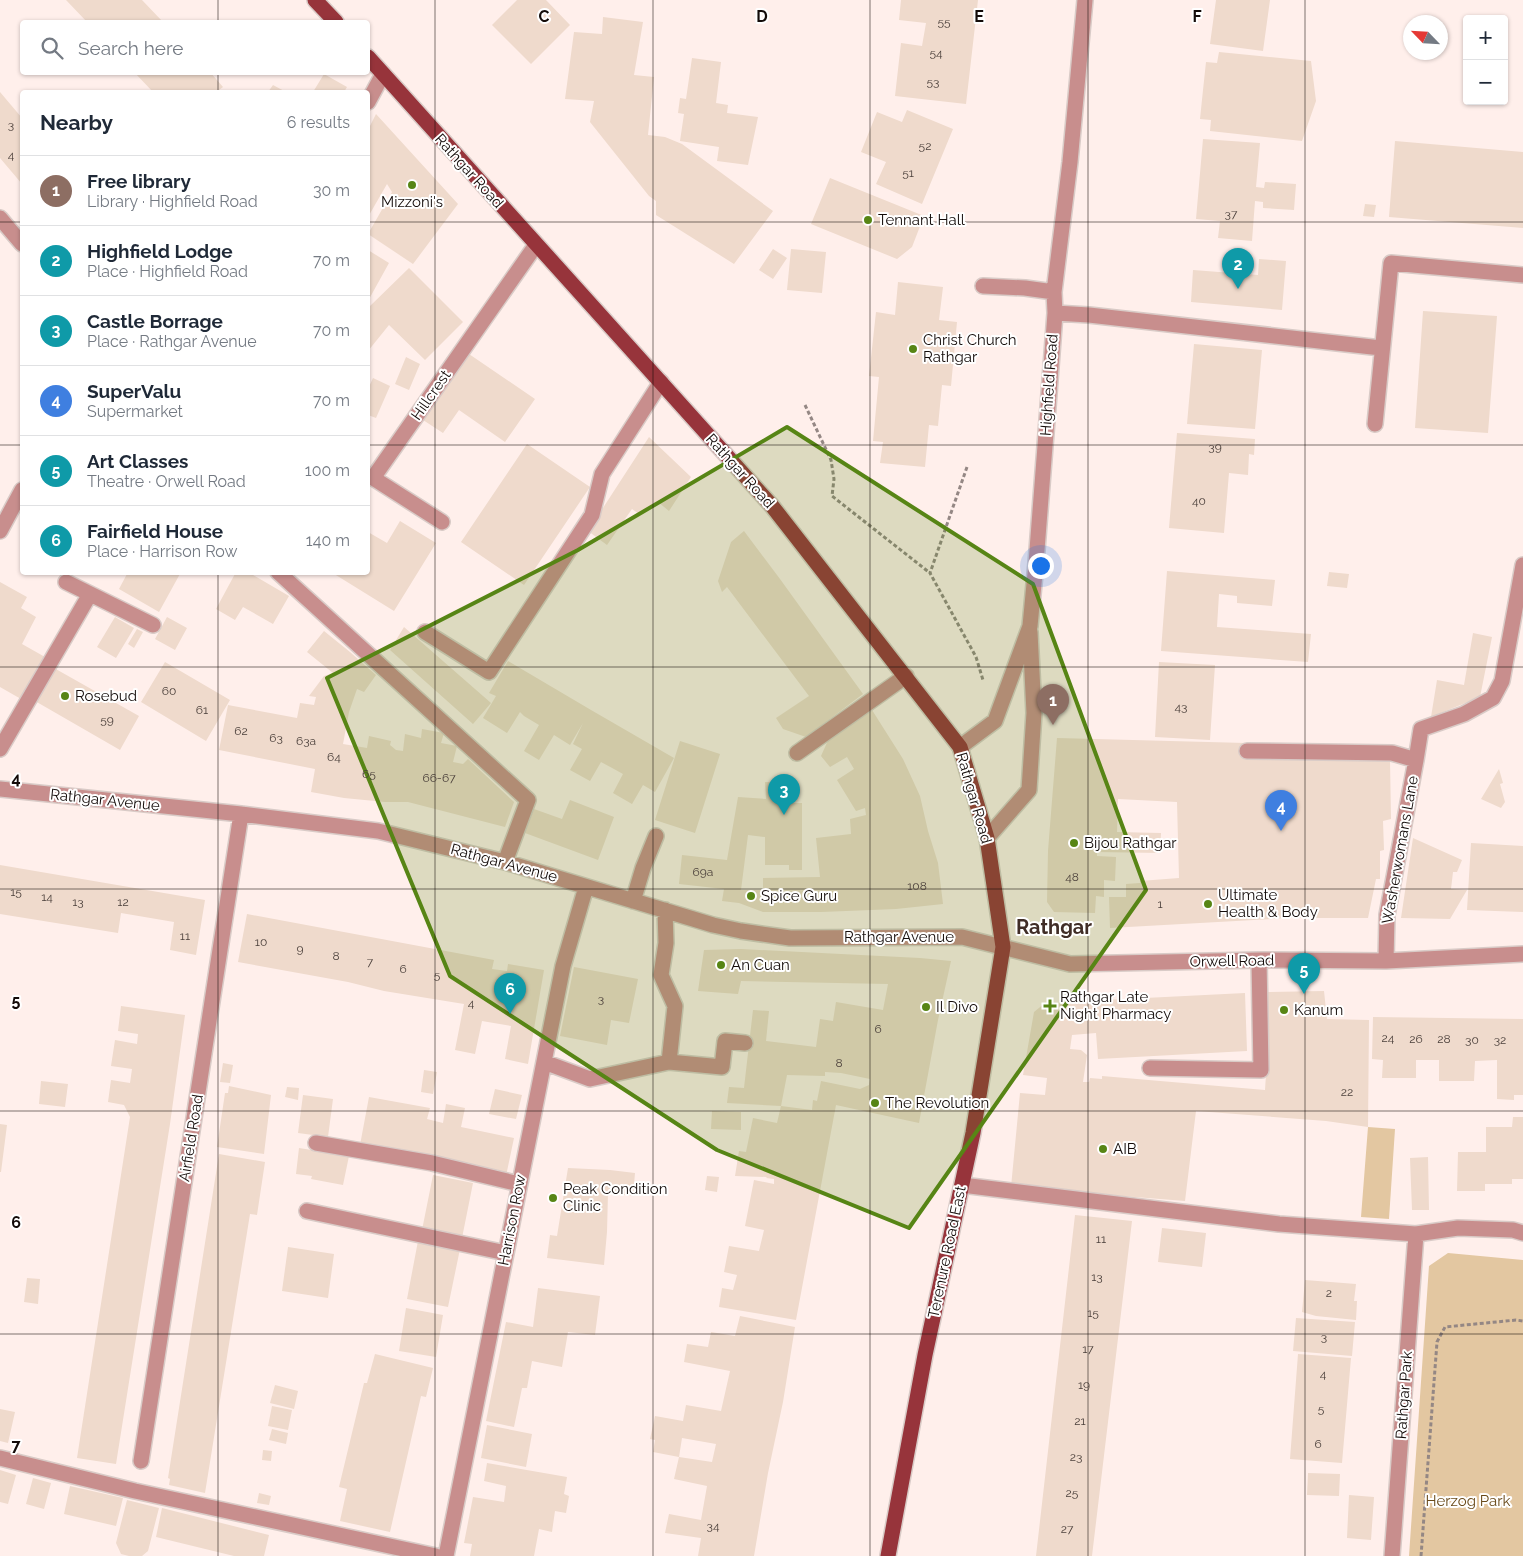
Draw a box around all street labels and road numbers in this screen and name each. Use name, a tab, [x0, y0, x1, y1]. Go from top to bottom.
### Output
street label: Rathgar Road	[431, 130, 507, 212]
street label: Highfield Road	[1036, 334, 1062, 436]
street label: Hillcrest	[407, 367, 455, 423]
street label: Rathgar Road	[702, 430, 778, 512]
street label: Rathgar Road	[952, 750, 996, 846]
street label: Washerwomans Lane	[1378, 774, 1422, 926]
street label: Rathgar Avenue	[49, 785, 161, 815]
street label: Rathgar Avenue	[449, 840, 560, 886]
street label: Rathgar Avenue	[844, 928, 954, 946]
street label: Orwell Road	[1189, 951, 1275, 971]
street label: Airfield Road	[175, 1093, 207, 1183]
street label: Harrison Row	[494, 1173, 530, 1267]
street label: Terenure Road East	[924, 1184, 970, 1320]
street label: Rathgar Park	[1392, 1350, 1416, 1440]

